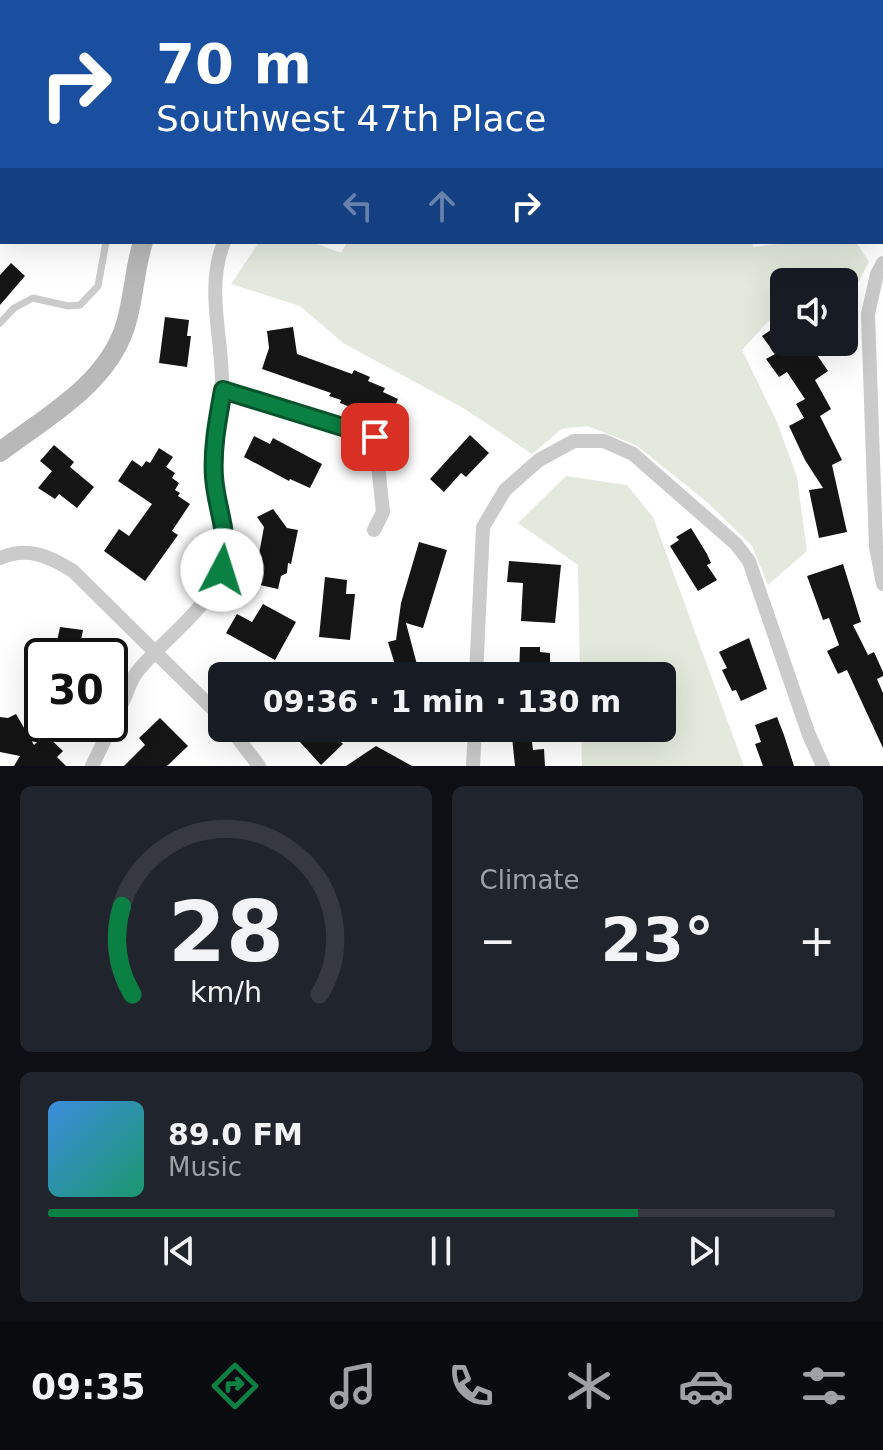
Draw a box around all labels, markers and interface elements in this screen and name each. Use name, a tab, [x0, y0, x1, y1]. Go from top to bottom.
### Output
text: 70 m	[156, 31, 312, 96]
icon: right	[24, 32, 128, 136]
text: Southwest 47th Place	[156, 98, 546, 139]
icon: left	[336, 184, 380, 228]
icon: ahead	[420, 184, 464, 228]
icon: right	[504, 184, 548, 228]
map controls	[770, 268, 858, 356]
button: sound	[770, 268, 858, 356]
pin	[341, 403, 409, 471]
icon: arrive	[353, 415, 397, 459]
position arrow	[180, 528, 264, 612]
speed limit sign: 30	[24, 638, 128, 742]
text: 09:36 · 1 min · 130 m	[263, 684, 621, 719]
text: Climate	[480, 865, 580, 895]
text: 28	[168, 884, 284, 981]
text: 23°	[601, 905, 714, 975]
text: −	[480, 915, 516, 966]
text: +	[798, 915, 835, 966]
text: km/h	[190, 975, 262, 1009]
text: 89.0 FM	[168, 1117, 303, 1152]
text: Music	[168, 1152, 242, 1182]
icon: previous	[157, 1229, 201, 1273]
icon: pause	[419, 1229, 463, 1273]
icon: next	[682, 1229, 726, 1273]
icon: directions	[207, 1358, 263, 1414]
icon: music	[325, 1358, 381, 1414]
icon: phone	[443, 1358, 499, 1414]
icon: climate	[561, 1358, 617, 1414]
icon: car	[678, 1358, 734, 1414]
icon: filters	[796, 1358, 852, 1414]
text: 09:35	[31, 1366, 145, 1407]

